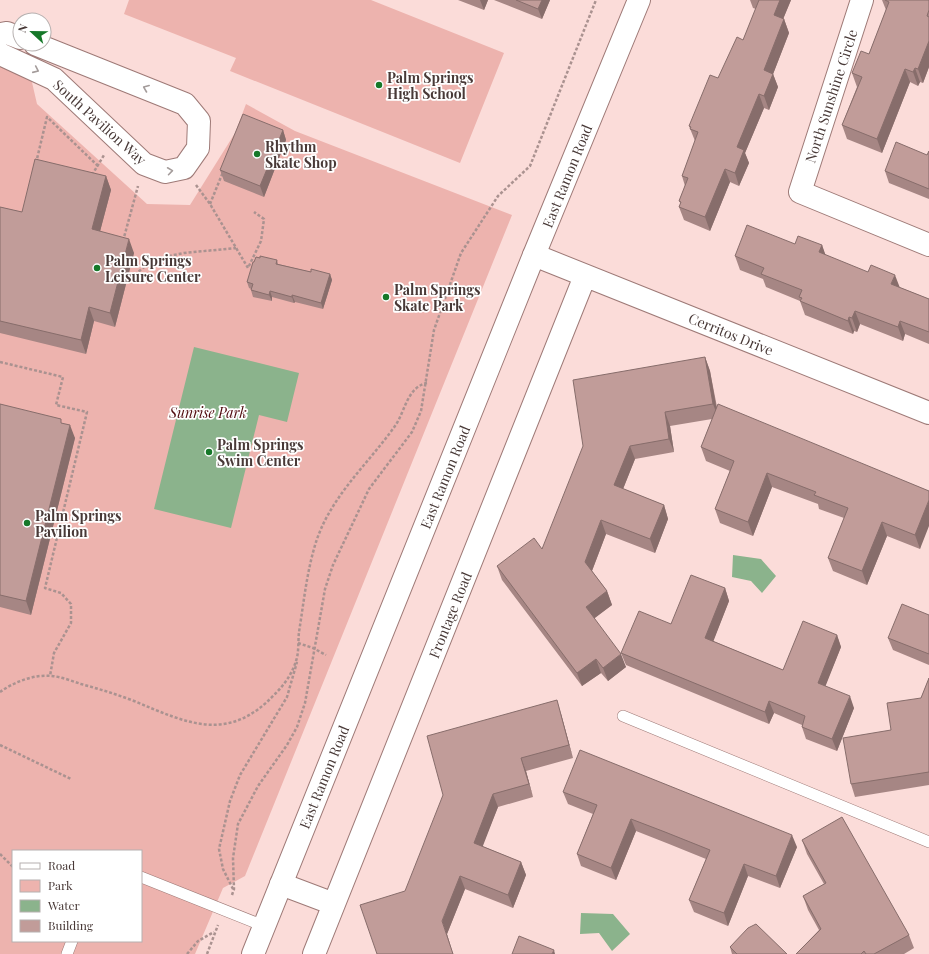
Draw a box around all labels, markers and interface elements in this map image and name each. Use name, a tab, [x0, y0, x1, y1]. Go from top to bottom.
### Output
north arrow	[12, 12, 52, 52]
text: N	[14, 22, 31, 35]
street label: North Sunshine Circle	[800, 27, 862, 165]
one-way arrow	[32, 65, 39, 73]
place label: Palm Springs High School	[387, 68, 473, 103]
street label: South Pavilion Way	[49, 75, 151, 169]
marker: Palm Springs High School	[374, 80, 384, 90]
one-way arrow	[143, 85, 150, 93]
street label: East Ramon Road	[538, 122, 596, 230]
place label: Rhythm Skate Shop	[265, 137, 337, 172]
marker: Rhythm Skate Shop	[252, 149, 262, 159]
one-way arrow	[167, 167, 173, 176]
place label: Palm Springs Leisure Center	[105, 251, 201, 286]
marker: Palm Springs Leisure Center	[92, 263, 102, 273]
place label: Palm Springs Skate Park	[394, 280, 480, 315]
marker: Palm Springs Skate Park	[381, 292, 391, 302]
street label: Cerritos Drive	[686, 308, 776, 360]
park label: Sunrise Park	[168, 403, 247, 422]
street label: East Ramon Road	[416, 423, 474, 531]
place label: Palm Springs Swim Center	[217, 435, 303, 470]
marker: Palm Springs Swim Center	[204, 447, 214, 457]
place label: Palm Springs Pavilion	[35, 506, 121, 541]
marker: Palm Springs Pavilion	[22, 518, 32, 528]
street label: Frontage Road	[424, 569, 476, 661]
street label: East Ramon Road	[295, 723, 353, 831]
legend	[12, 850, 142, 942]
text: Road	[48, 857, 75, 873]
text: Park	[48, 877, 73, 893]
text: Water	[47, 897, 81, 913]
text: Building	[48, 917, 94, 933]

